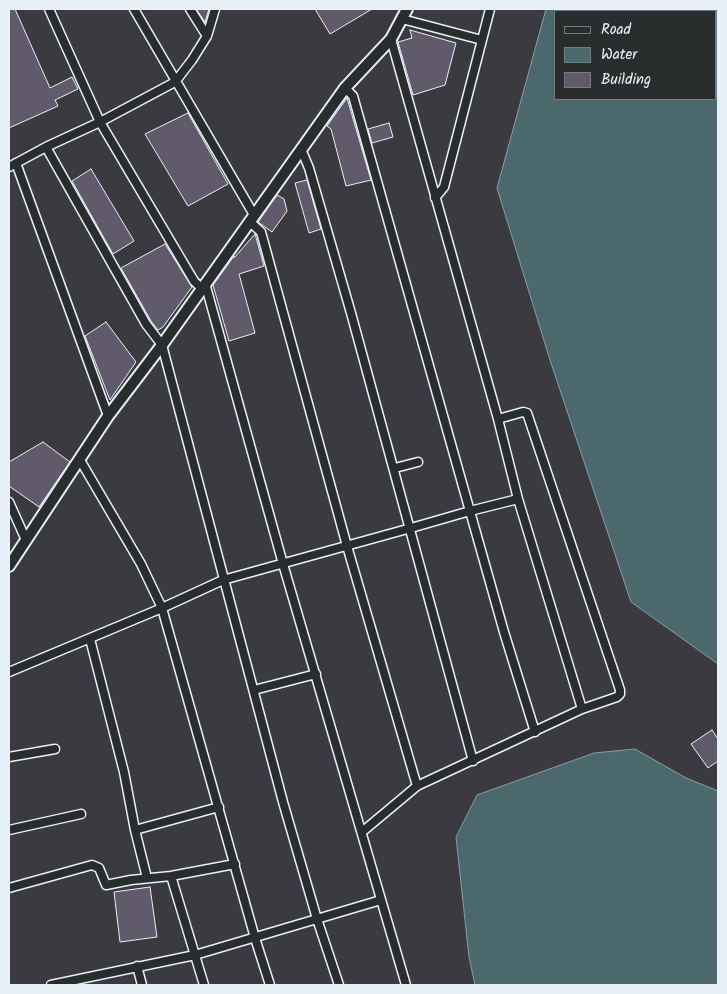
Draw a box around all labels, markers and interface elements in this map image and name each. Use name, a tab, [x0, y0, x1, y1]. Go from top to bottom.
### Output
legend	[554, 10, 717, 100]
text: Road	[601, 18, 631, 42]
text: Water	[601, 43, 637, 67]
text: Building	[601, 68, 651, 92]

